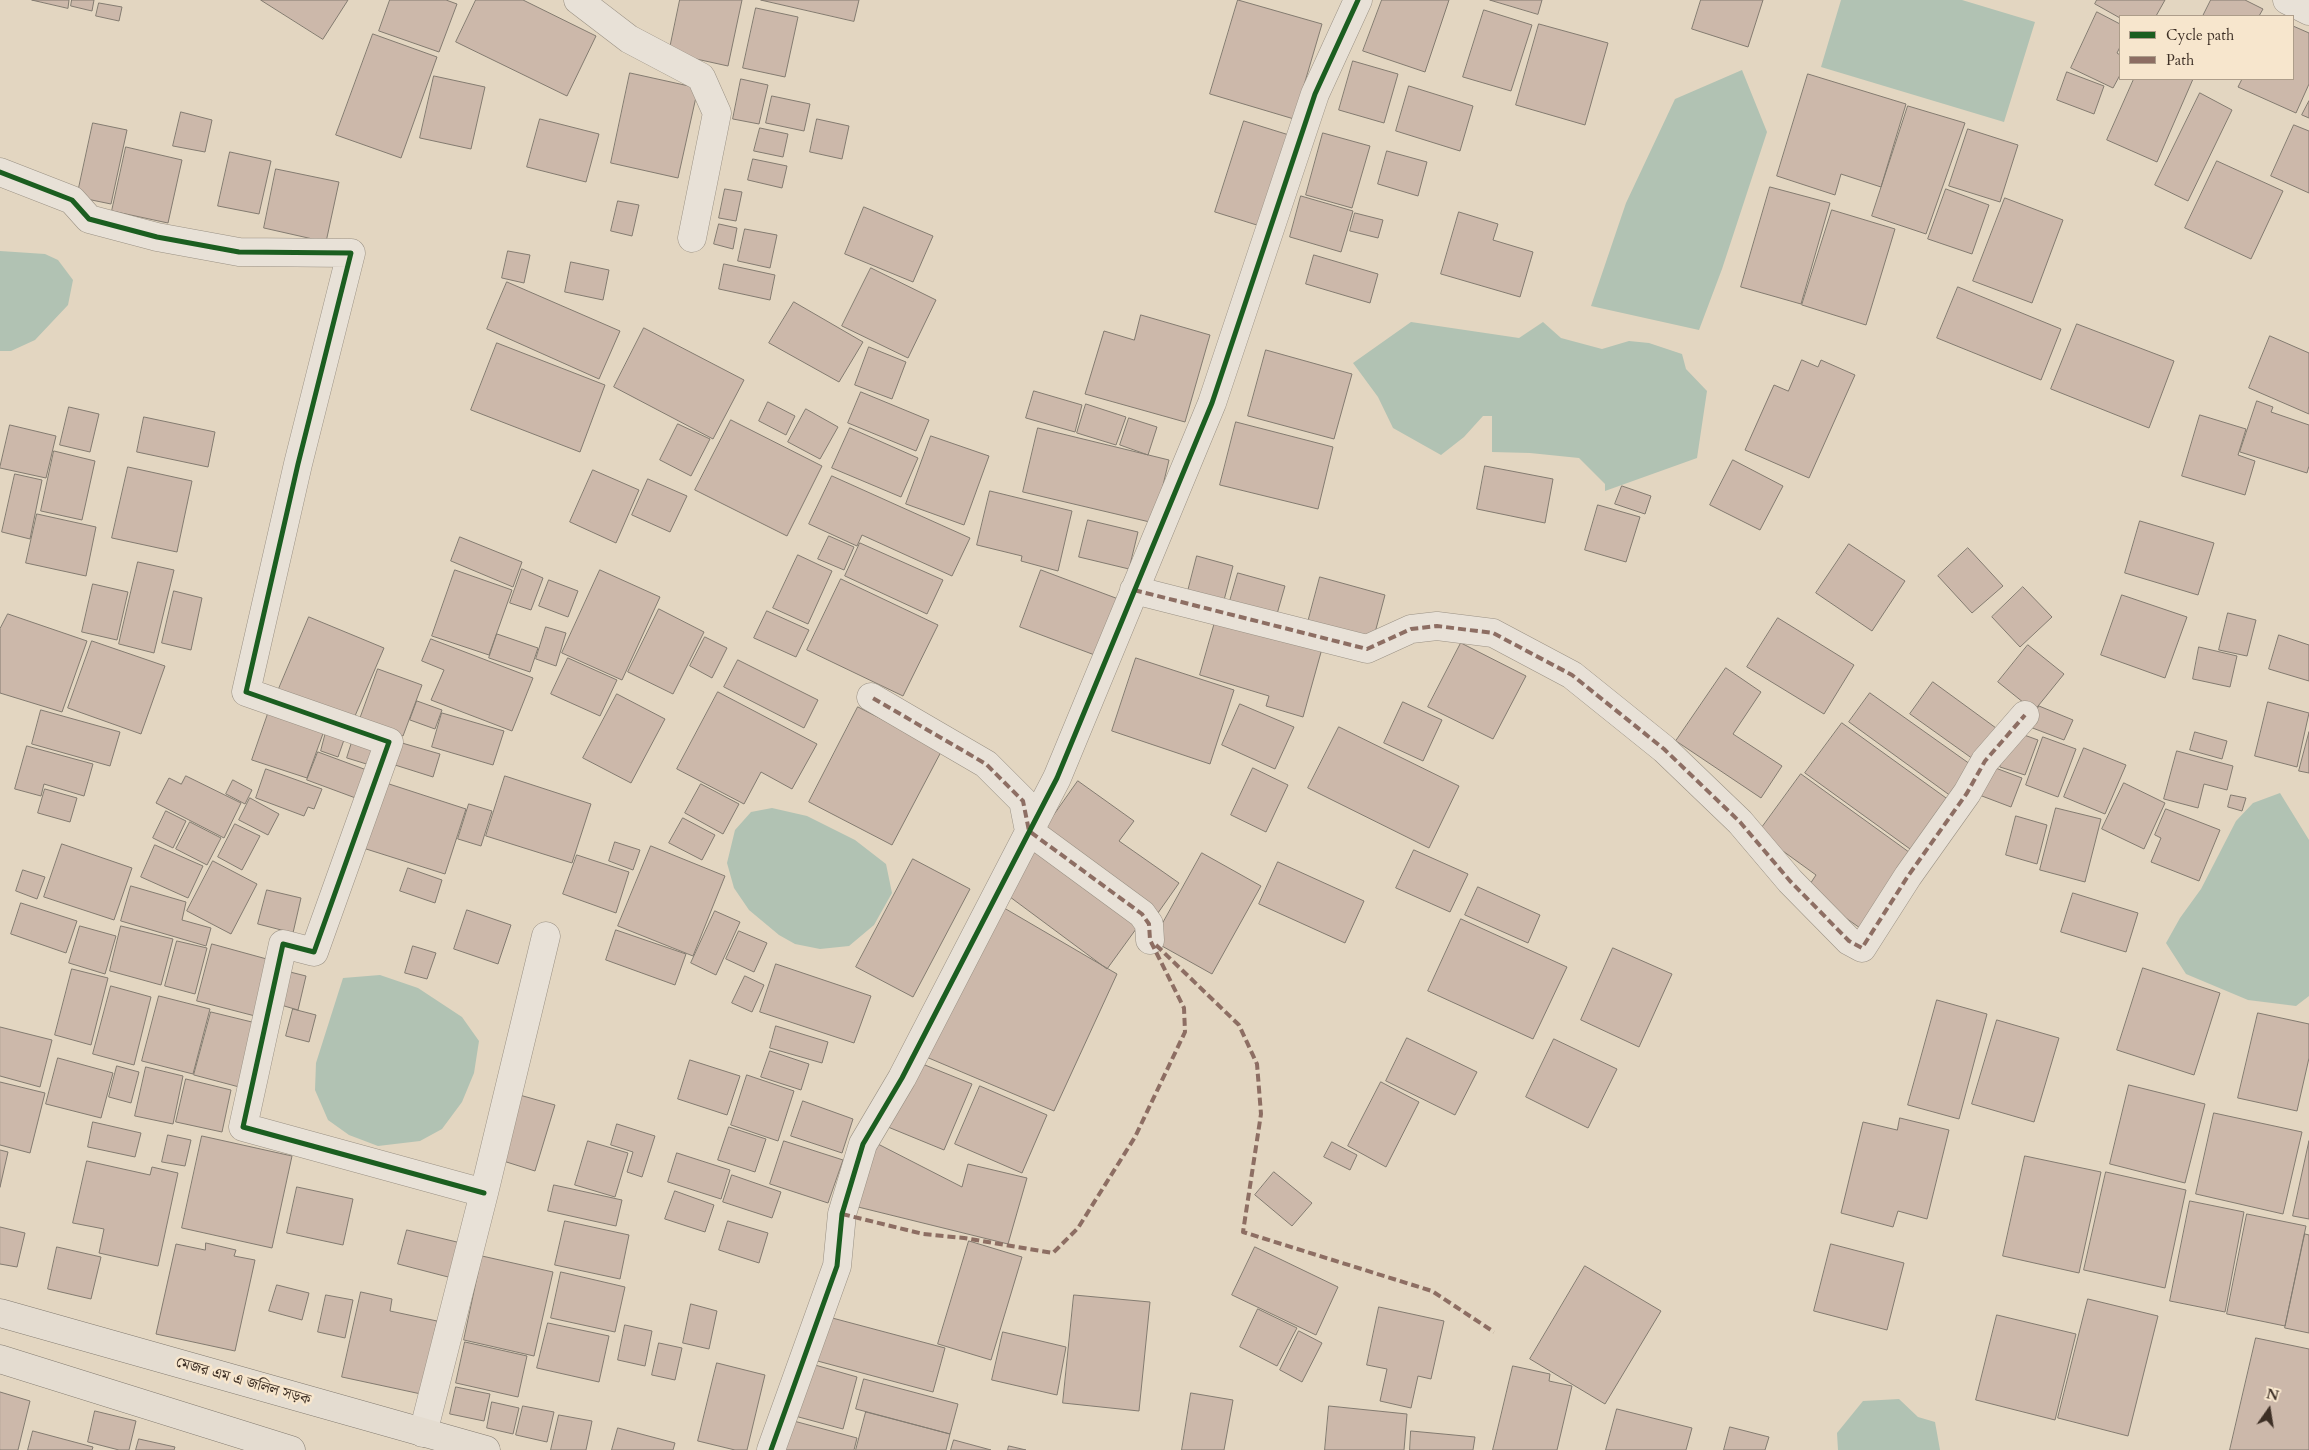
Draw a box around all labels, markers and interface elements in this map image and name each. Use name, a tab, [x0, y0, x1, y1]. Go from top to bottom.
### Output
legend	[2119, 15, 2294, 80]
text: Cycle path	[2166, 25, 2234, 45]
text: Path	[2166, 50, 2194, 70]
street label: মেজর এম এ জলিল সড়ক	[173, 1354, 313, 1410]
text: N	[2264, 1384, 2281, 1406]
north arrow	[2244, 1385, 2294, 1435]

